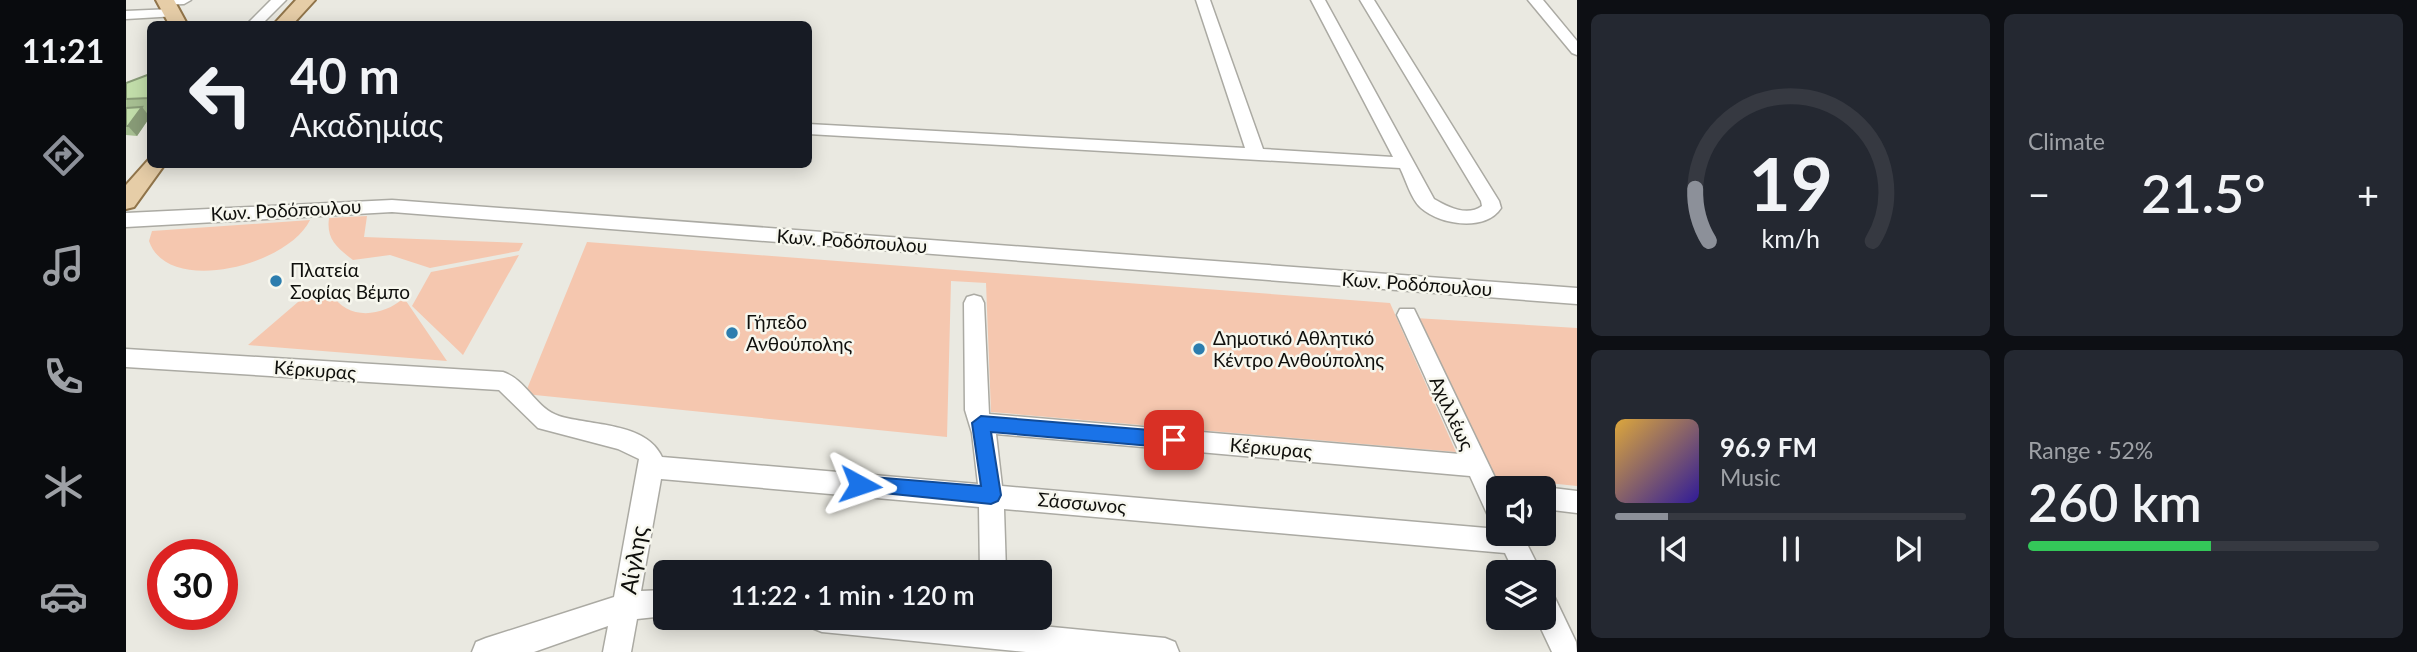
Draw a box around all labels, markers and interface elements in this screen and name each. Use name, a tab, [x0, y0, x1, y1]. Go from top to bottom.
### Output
text: 11:21	[22, 31, 104, 70]
text: 40 m	[290, 46, 400, 104]
icon: left	[175, 49, 266, 140]
text: Ακαδημίας	[290, 105, 443, 144]
text: Climate	[2028, 127, 2105, 155]
icon: directions	[39, 131, 88, 180]
text: 19	[1748, 139, 1833, 227]
text: 21.5°	[2141, 162, 2266, 224]
text: −	[2028, 171, 2050, 217]
text: +	[2357, 171, 2379, 217]
street label: Κων. Ροδόπουλου	[210, 194, 362, 225]
text: km/h	[1761, 223, 1820, 253]
street label: Κων. Ροδόπουλου	[776, 224, 928, 257]
icon: music	[39, 241, 88, 290]
place label: Πλατεία Σοφίας Βέμπο	[290, 258, 410, 303]
street label: Κων. Ροδόπουλου	[1341, 267, 1493, 300]
marker: Πλατεία Σοφίας Βέμπο	[268, 273, 284, 289]
place label: Γήπεδο Ανθούπολης	[746, 310, 853, 355]
marker: Γήπεδο Ανθούπολης	[724, 325, 740, 341]
place label: Δημοτικό Αθλητικό Κέντρο Ανθούπολης	[1213, 326, 1384, 371]
marker: Δημοτικό Αθλητικό Κέντρο Ανθούπολης	[1191, 341, 1207, 357]
icon: phone	[39, 352, 88, 401]
street label: Κέρκυρας	[273, 355, 357, 384]
street label: Αχιλλέως	[1425, 372, 1480, 453]
pin	[1144, 410, 1204, 470]
icon: arrive	[1155, 421, 1193, 459]
text: 96.9 FM	[1720, 431, 1817, 463]
street label: Κέρκυρας	[1229, 432, 1313, 463]
text: Range · 52%	[2028, 436, 2153, 464]
position arrow	[823, 448, 897, 522]
icon: climate	[39, 462, 88, 511]
text: Music	[1720, 463, 1780, 491]
text: 260 km	[2028, 471, 2202, 533]
map controls	[1486, 476, 1556, 630]
button: sound	[1486, 476, 1556, 546]
street label: Σάσσωνος	[1037, 487, 1127, 518]
street label: Αίγλης	[613, 523, 653, 596]
icon: previous	[1655, 530, 1693, 568]
icon: pause	[1772, 530, 1810, 568]
icon: next	[1889, 530, 1927, 568]
speed limit sign: 30	[147, 539, 238, 630]
button: layers	[1486, 560, 1556, 630]
icon: car	[39, 572, 88, 621]
text: 11:22 · 1 min · 120 m	[730, 579, 975, 611]

